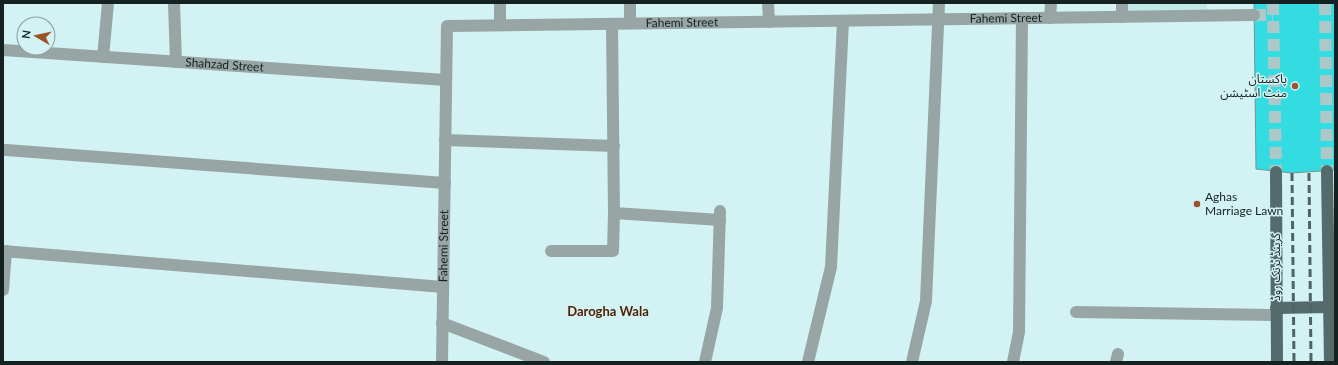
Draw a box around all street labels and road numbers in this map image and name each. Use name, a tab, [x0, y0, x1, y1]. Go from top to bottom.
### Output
street label: Fahemi Street	[970, 10, 1043, 26]
street label: Fahemi Street	[646, 14, 719, 30]
street label: Shahzad Street	[185, 54, 265, 75]
street label: Fahemi Street	[435, 209, 451, 282]
street label: گرینڈ ٹرنک روڈ	[1268, 232, 1283, 301]

